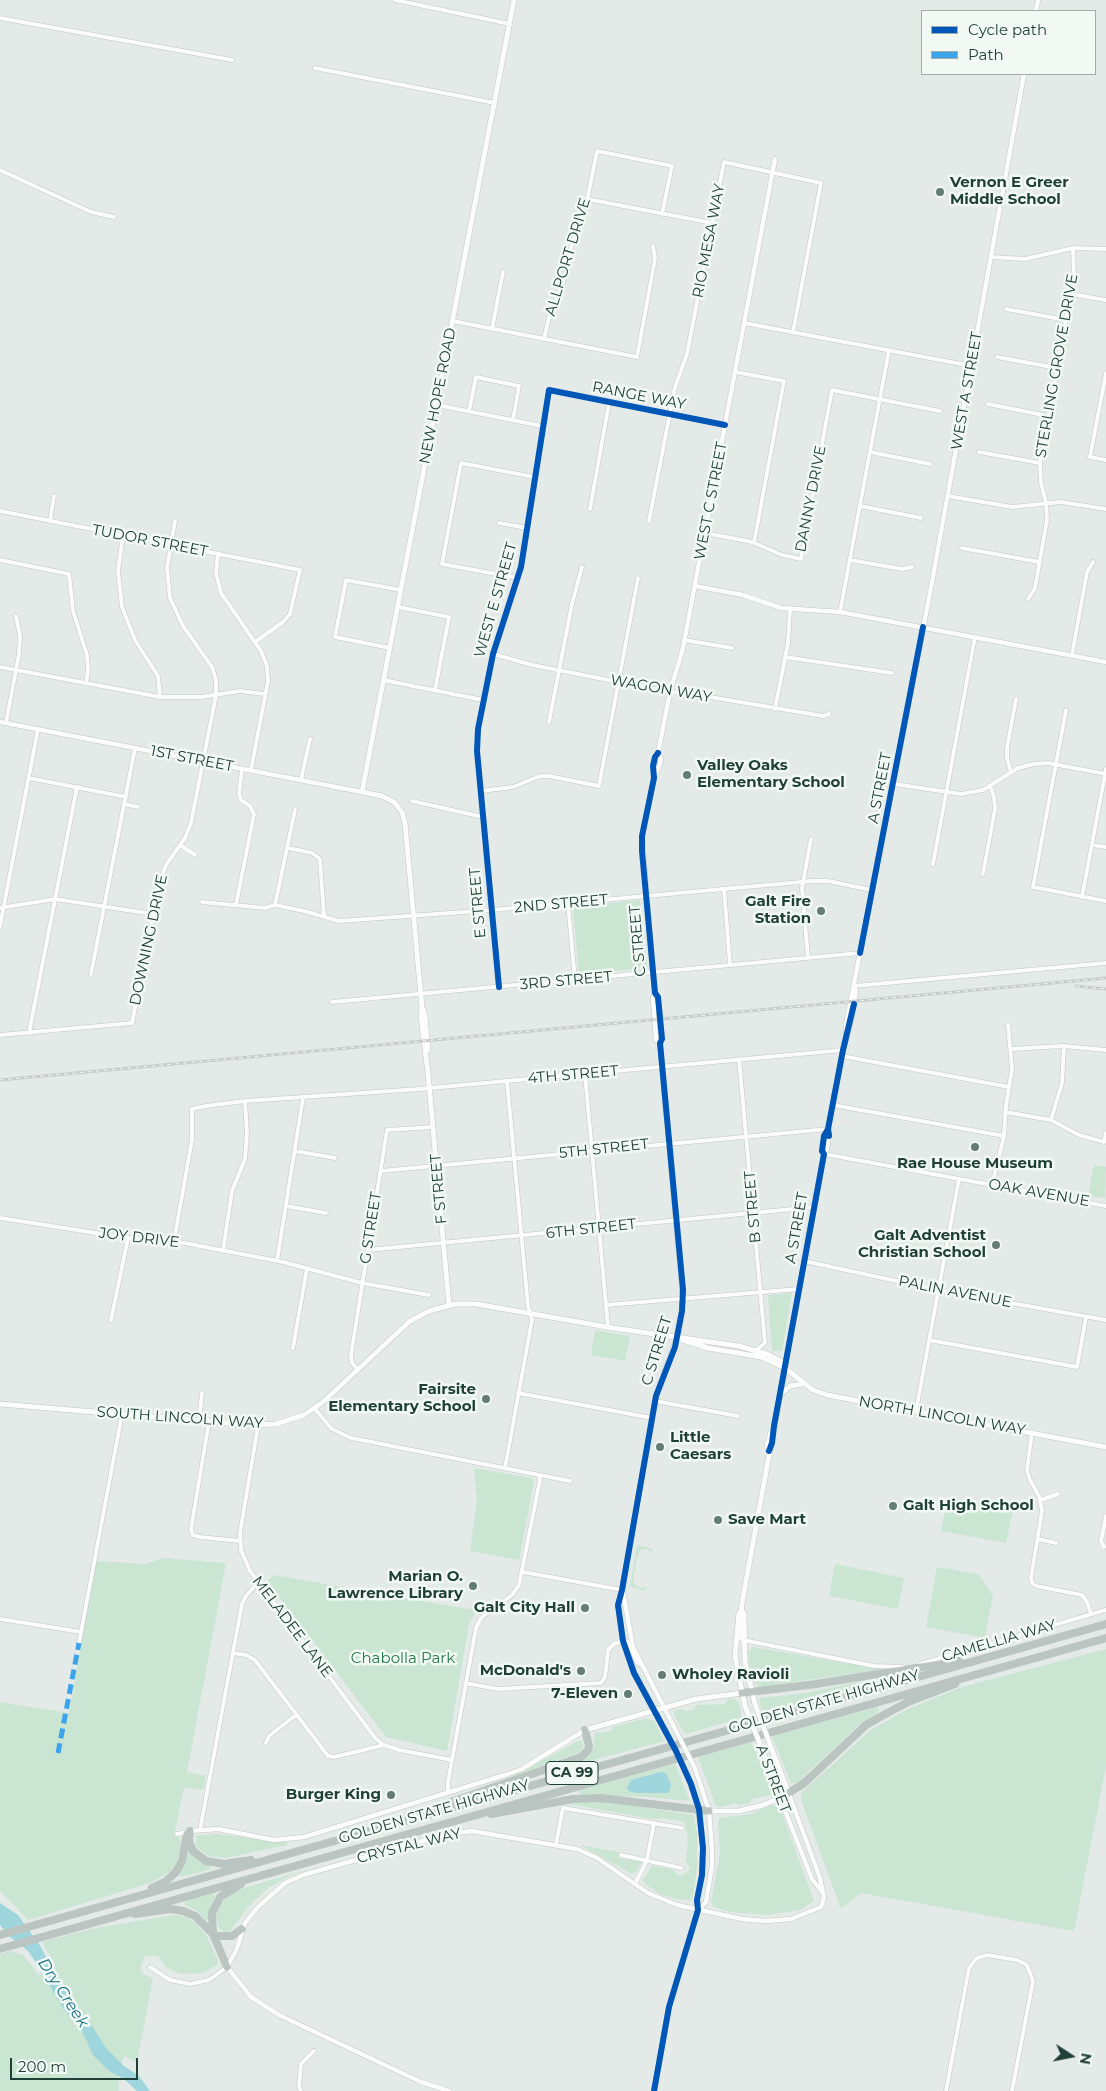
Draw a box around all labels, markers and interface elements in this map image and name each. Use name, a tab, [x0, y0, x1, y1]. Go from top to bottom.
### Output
legend	[921, 10, 1096, 75]
text: Cycle path	[968, 20, 1047, 39]
text: Path	[968, 45, 1004, 64]
place label: Vernon E Greer Middle School	[950, 174, 1069, 209]
street label: RIO MESA WAY	[689, 182, 729, 300]
marker: Vernon E Greer Middle School	[934, 186, 946, 198]
street label: ALLPORT DRIVE	[541, 196, 595, 318]
street label: STERLING GROVE DRIVE	[1032, 273, 1082, 459]
street label: NEW HOPE ROAD	[416, 326, 460, 466]
street label: WEST A STREET	[948, 330, 986, 452]
street label: RANGE WAY	[591, 378, 687, 414]
street label: WEST C STREET	[691, 440, 731, 562]
street label: DANNY DRIVE	[792, 444, 830, 554]
street label: TUDOR STREET	[91, 521, 209, 561]
street label: WEST E STREET	[471, 540, 521, 660]
street label: WAGON WAY	[609, 671, 713, 707]
street label: 1ST STREET	[149, 742, 235, 776]
street label: A STREET	[864, 751, 896, 825]
place label: Valley Oaks Elementary School	[697, 757, 845, 792]
marker: Valley Oaks Elementary School	[681, 769, 693, 781]
street label: E STREET	[466, 867, 490, 939]
street label: DOWNING DRIVE	[126, 873, 172, 1007]
street label: 2ND STREET	[513, 891, 609, 917]
place label: Galt Fire Station	[745, 893, 811, 928]
street label: C STREET	[626, 904, 650, 978]
marker: Galt Fire Station	[815, 905, 827, 917]
street label: 3RD STREET	[519, 968, 613, 994]
street label: 4TH STREET	[527, 1062, 619, 1088]
street label: 5TH STREET	[558, 1135, 650, 1163]
marker: Rae House Museum	[969, 1141, 981, 1153]
street label: F STREET	[427, 1153, 451, 1225]
place label: Rae House Museum	[897, 1155, 1053, 1173]
street label: B STREET	[741, 1170, 765, 1244]
street label: OAK AVENUE	[987, 1175, 1091, 1211]
street label: G STREET	[356, 1191, 386, 1265]
street label: A STREET	[782, 1191, 812, 1265]
street label: 6TH STREET	[545, 1215, 637, 1243]
street label: JOY DRIVE	[98, 1224, 180, 1252]
place label: Galt Adventist Christian School	[858, 1227, 986, 1262]
marker: Galt Adventist Christian School	[990, 1239, 1002, 1251]
street label: PALIN AVENUE	[897, 1272, 1013, 1312]
street label: C STREET	[638, 1314, 676, 1388]
place label: Fairsite Elementary School	[328, 1381, 476, 1416]
street label: NORTH LINCOLN WAY	[857, 1392, 1027, 1440]
marker: Fairsite Elementary School	[480, 1393, 492, 1405]
street label: SOUTH LINCOLN WAY	[96, 1403, 264, 1433]
place label: Little Caesars	[670, 1429, 731, 1464]
marker: Little Caesars	[654, 1441, 666, 1453]
place label: Galt High School	[903, 1497, 1034, 1515]
marker: Galt High School	[887, 1500, 899, 1512]
place label: Save Mart	[728, 1511, 806, 1529]
marker: Save Mart	[712, 1514, 724, 1526]
place label: Marian O. Lawrence Library	[328, 1568, 463, 1603]
street label: MELADEE LANE	[248, 1573, 336, 1681]
marker: Marian O. Lawrence Library	[467, 1580, 479, 1592]
place label: Galt City Hall	[474, 1599, 575, 1617]
marker: Galt City Hall	[579, 1602, 591, 1614]
street label: CAMELLIA WAY	[940, 1616, 1058, 1666]
park label: Chabolla Park	[351, 1650, 455, 1668]
place label: McDonald's	[480, 1662, 571, 1680]
marker: McDonald's	[575, 1665, 587, 1677]
place label: Wholey Ravioli	[672, 1666, 789, 1684]
street label: GOLDEN STATE HIGHWAY	[727, 1666, 921, 1738]
marker: Wholey Ravioli	[656, 1669, 668, 1681]
place label: 7-Eleven	[551, 1685, 618, 1703]
marker: 7-Eleven	[622, 1688, 634, 1700]
street label: A STREET	[752, 1742, 794, 1816]
road number: CA 99	[546, 1762, 598, 1785]
street label: GOLDEN STATE HIGHWAY	[337, 1776, 531, 1848]
place label: Burger King	[286, 1786, 381, 1804]
marker: Burger King	[385, 1789, 397, 1801]
street label: CRYSTAL WAY	[355, 1824, 463, 1868]
water label: Dry Creek	[33, 1955, 93, 2031]
north arrow	[1046, 2031, 1096, 2081]
scale bar	[12, 2048, 140, 2080]
text: N	[1076, 2052, 1096, 2066]
text: 200 m	[18, 2057, 66, 2076]

